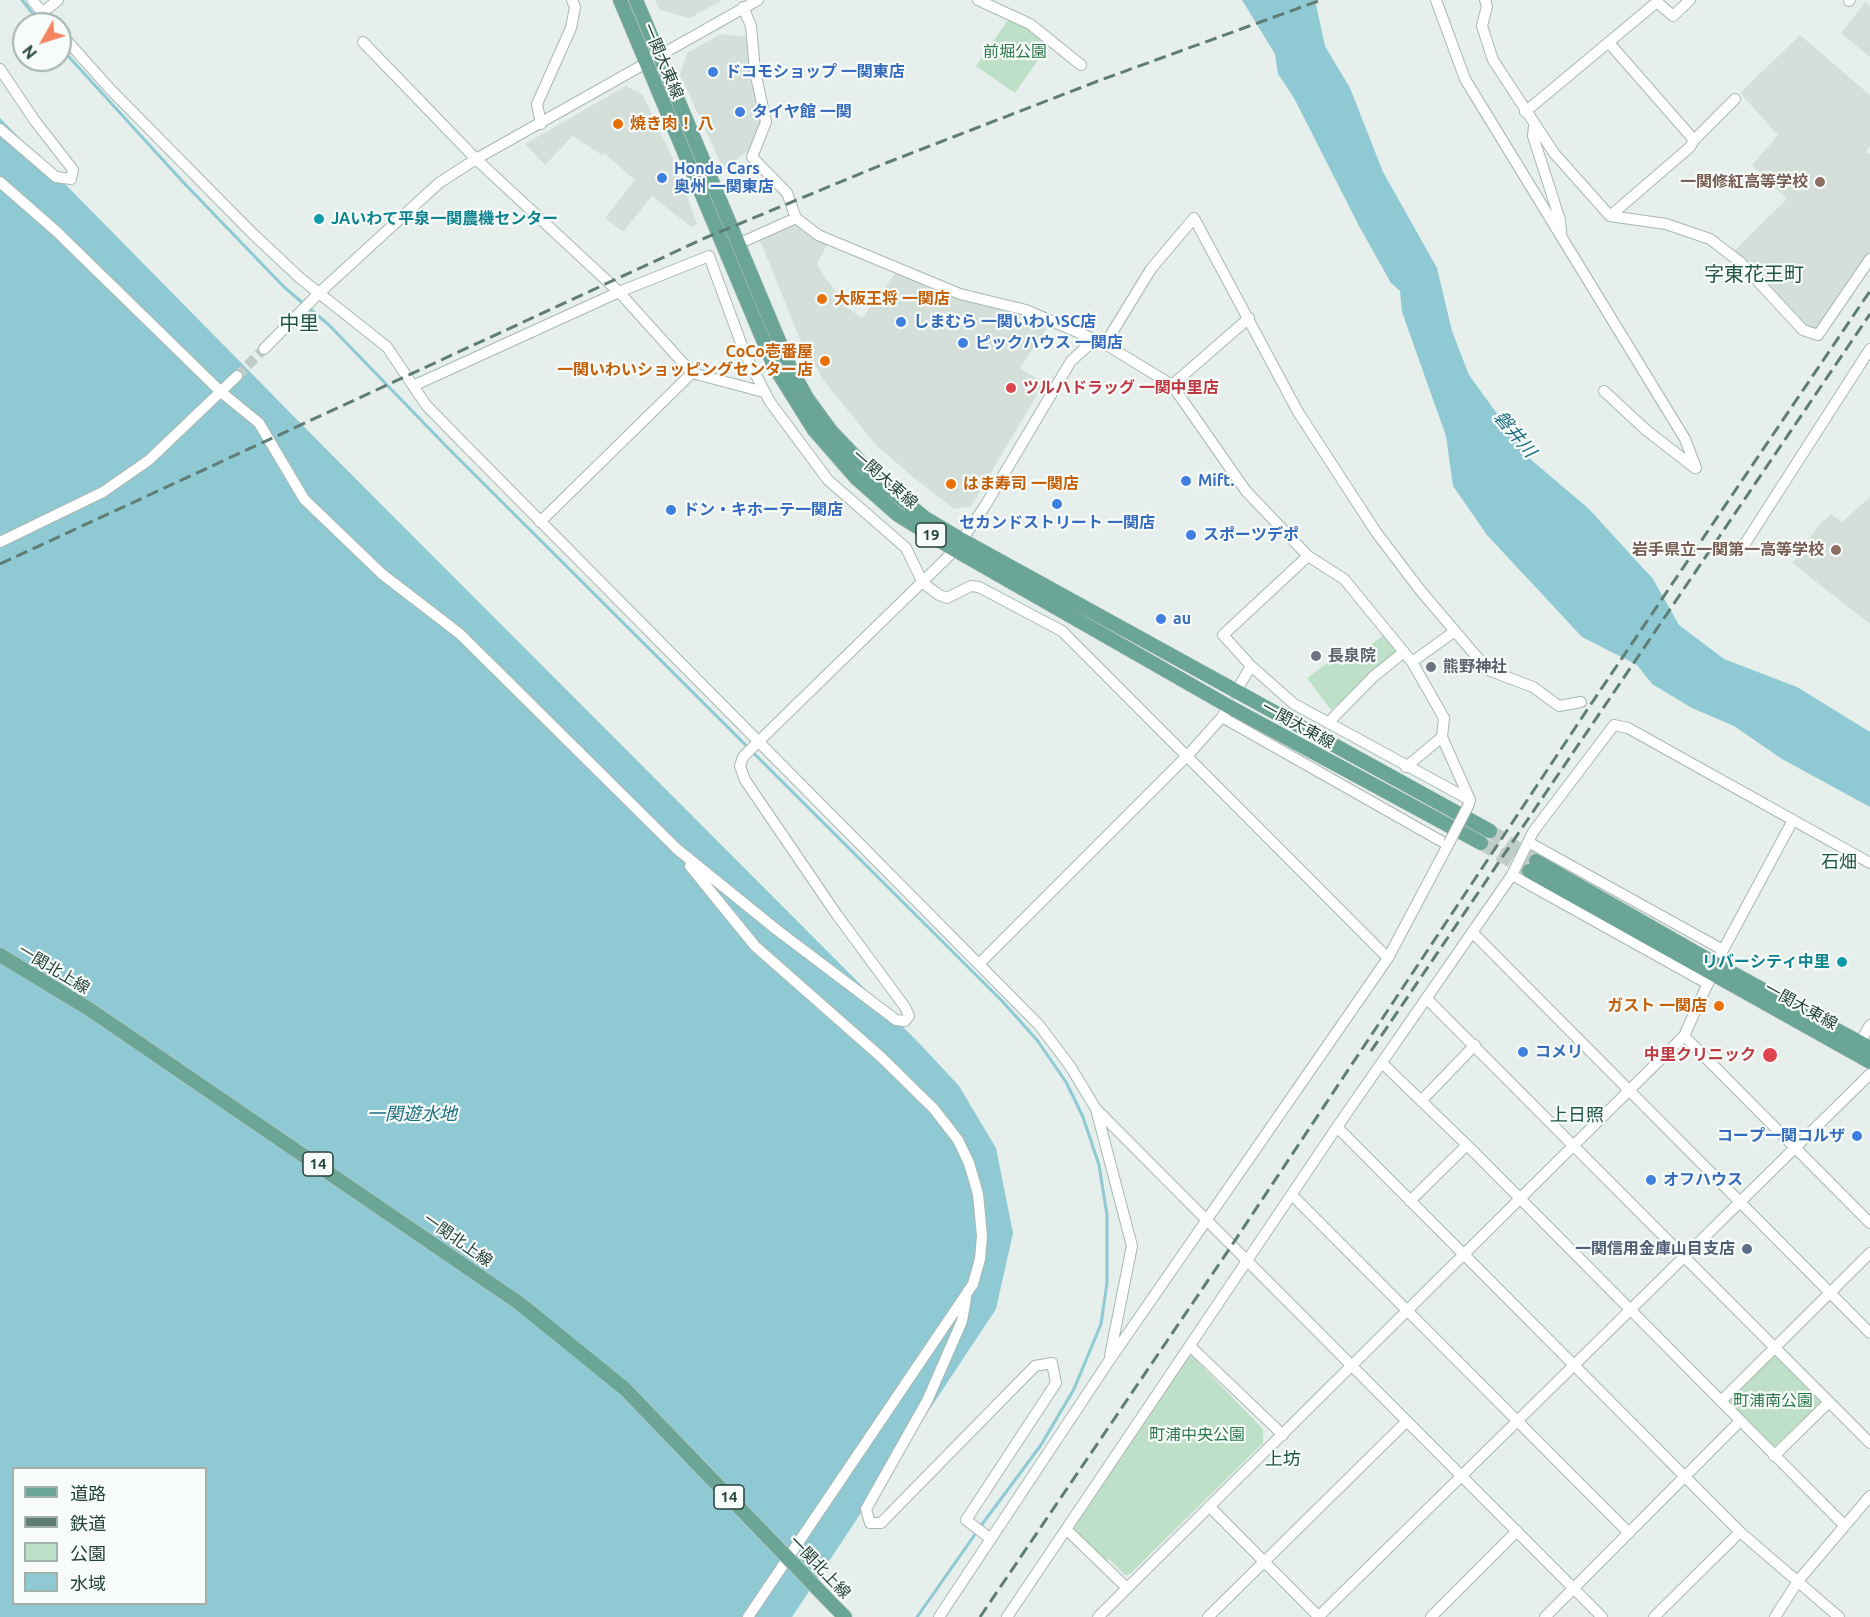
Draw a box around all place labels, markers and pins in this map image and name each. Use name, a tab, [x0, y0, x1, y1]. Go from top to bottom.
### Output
place label: ドコモショップ 一関東店	[725, 62, 905, 82]
marker: ドコモショップ 一関東店	[706, 65, 720, 79]
place label: タイヤ館 一関	[752, 102, 852, 122]
marker: タイヤ館 一関	[733, 105, 747, 119]
place label: 焼き肉！ 八	[630, 114, 714, 134]
marker: 焼き肉！ 八	[611, 117, 625, 131]
place label: Honda Cars 奥州 一関東店	[674, 159, 774, 197]
marker: Honda Cars 奥州 一関東店	[655, 171, 669, 185]
place label: 一関修紅高等学校	[1680, 172, 1808, 192]
marker: 一関修紅高等学校	[1813, 175, 1827, 189]
place label: JAいわて平泉一関農機センター	[331, 209, 558, 229]
marker: JAいわて平泉一関農機センター	[312, 212, 326, 226]
place label: 大阪王将 一関店	[834, 289, 950, 309]
marker: 大阪王将 一関店	[815, 292, 829, 306]
place label: しまむら 一関いわいSC店	[913, 312, 1096, 332]
marker: しまむら 一関いわいSC店	[894, 315, 908, 329]
place label: ピックハウス 一関店	[975, 333, 1123, 353]
marker: ピックハウス 一関店	[956, 336, 970, 350]
place label: CoCo壱番屋 一関いわいショッピングセンター店	[557, 342, 813, 380]
marker: CoCo壱番屋 一関いわいショッピングセンター店	[818, 354, 832, 368]
place label: ツルハドラッグ 一関中里店	[1023, 378, 1219, 398]
marker: ツルハドラッグ 一関中里店	[1004, 381, 1018, 395]
place label: Mift.	[1198, 471, 1234, 491]
place label: はま寿司 一関店	[963, 474, 1079, 494]
marker: Mift.	[1179, 474, 1193, 488]
marker: はま寿司 一関店	[944, 477, 958, 491]
marker: セカンドストリート 一関店	[1050, 497, 1064, 511]
place label: ドン・キホーテ一関店	[683, 500, 843, 520]
marker: ドン・キホーテ一関店	[664, 503, 678, 517]
place label: セカンドストリート 一関店	[959, 513, 1155, 533]
place label: スポーツデポ	[1203, 525, 1299, 545]
marker: スポーツデポ	[1184, 528, 1198, 542]
place label: 岩手県立一関第一高等学校	[1632, 540, 1824, 560]
marker: 岩手県立一関第一高等学校	[1829, 543, 1843, 557]
place label: au	[1173, 609, 1191, 629]
marker: au	[1154, 612, 1168, 626]
place label: 長泉院	[1328, 646, 1376, 666]
marker: 長泉院	[1309, 649, 1323, 663]
place label: 熊野神社	[1443, 657, 1507, 677]
marker: 熊野神社	[1424, 660, 1438, 674]
place label: リバーシティ中里	[1702, 952, 1830, 972]
marker: リバーシティ中里	[1835, 955, 1849, 969]
place label: ガスト 一関店	[1607, 996, 1707, 1016]
marker: ガスト 一関店	[1712, 999, 1726, 1013]
place label: コメリ	[1535, 1042, 1583, 1062]
marker: コメリ	[1516, 1045, 1530, 1059]
place label: 中里クリニック	[1644, 1045, 1756, 1065]
marker: 中里クリニック	[1761, 1046, 1779, 1064]
place label: コープ一関コルザ	[1717, 1126, 1845, 1146]
marker: コープ一関コルザ	[1850, 1129, 1864, 1143]
place label: オフハウス	[1663, 1170, 1743, 1190]
marker: オフハウス	[1644, 1173, 1658, 1187]
place label: 一関信用金庫山目支店	[1575, 1239, 1735, 1259]
marker: 一関信用金庫山目支店	[1740, 1242, 1754, 1256]

